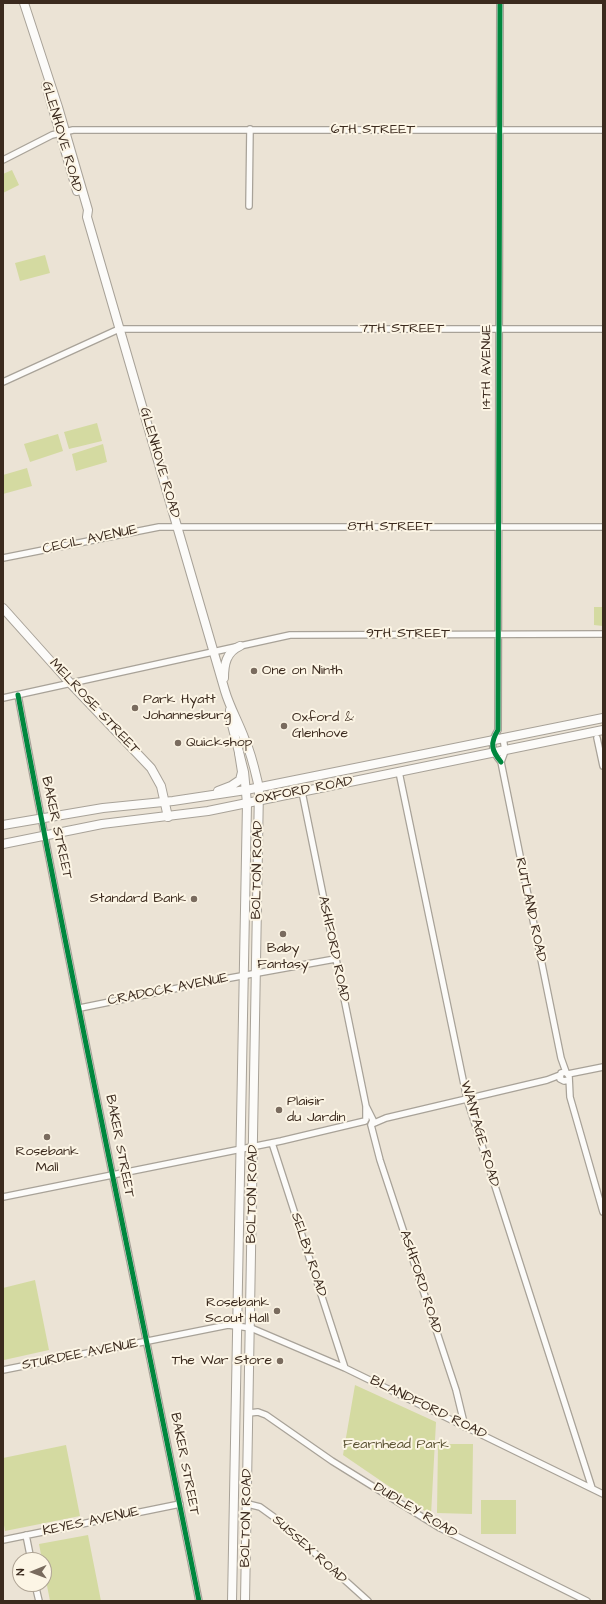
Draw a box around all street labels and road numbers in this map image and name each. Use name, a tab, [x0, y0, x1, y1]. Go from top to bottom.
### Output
street label: GLENHOVE ROAD	[37, 80, 85, 194]
street label: 6TH STREET	[331, 122, 415, 138]
street label: 7TH STREET	[360, 321, 444, 337]
street label: 14TH AVENUE	[479, 324, 495, 410]
street label: GLENHOVE ROAD	[135, 406, 183, 520]
street label: 8TH STREET	[348, 519, 432, 535]
street label: CECIL AVENUE	[41, 522, 139, 558]
street label: 9TH STREET	[366, 626, 450, 642]
street label: MELROSE STREET	[45, 656, 143, 758]
street label: OXFORD ROAD	[254, 773, 354, 809]
street label: BAKER STREET	[37, 775, 75, 881]
street label: BOLTON ROAD	[249, 820, 267, 920]
street label: RUTLAND ROAD	[511, 856, 549, 964]
street label: ASHFORD ROAD	[314, 895, 352, 1003]
street label: CRADOCK AVENUE	[106, 970, 230, 1010]
street label: WANTAGE ROAD	[456, 1079, 502, 1189]
street label: BAKER STREET	[101, 1093, 137, 1199]
street label: BOLTON ROAD	[244, 1144, 262, 1244]
street label: SELBY ROAD	[287, 1211, 329, 1299]
street label: ASHFORD ROAD	[395, 1228, 445, 1336]
street label: STURDEE AVENUE	[21, 1336, 139, 1374]
street label: BLANDFORD ROAD	[367, 1372, 489, 1444]
street label: BAKER STREET	[166, 1411, 202, 1517]
street label: BOLTON ROAD	[238, 1468, 256, 1568]
street label: DUDLEY ROAD	[370, 1479, 460, 1543]
street label: KEYES AVENUE	[41, 1504, 141, 1540]
street label: SUSSEX ROAD	[268, 1512, 350, 1588]

